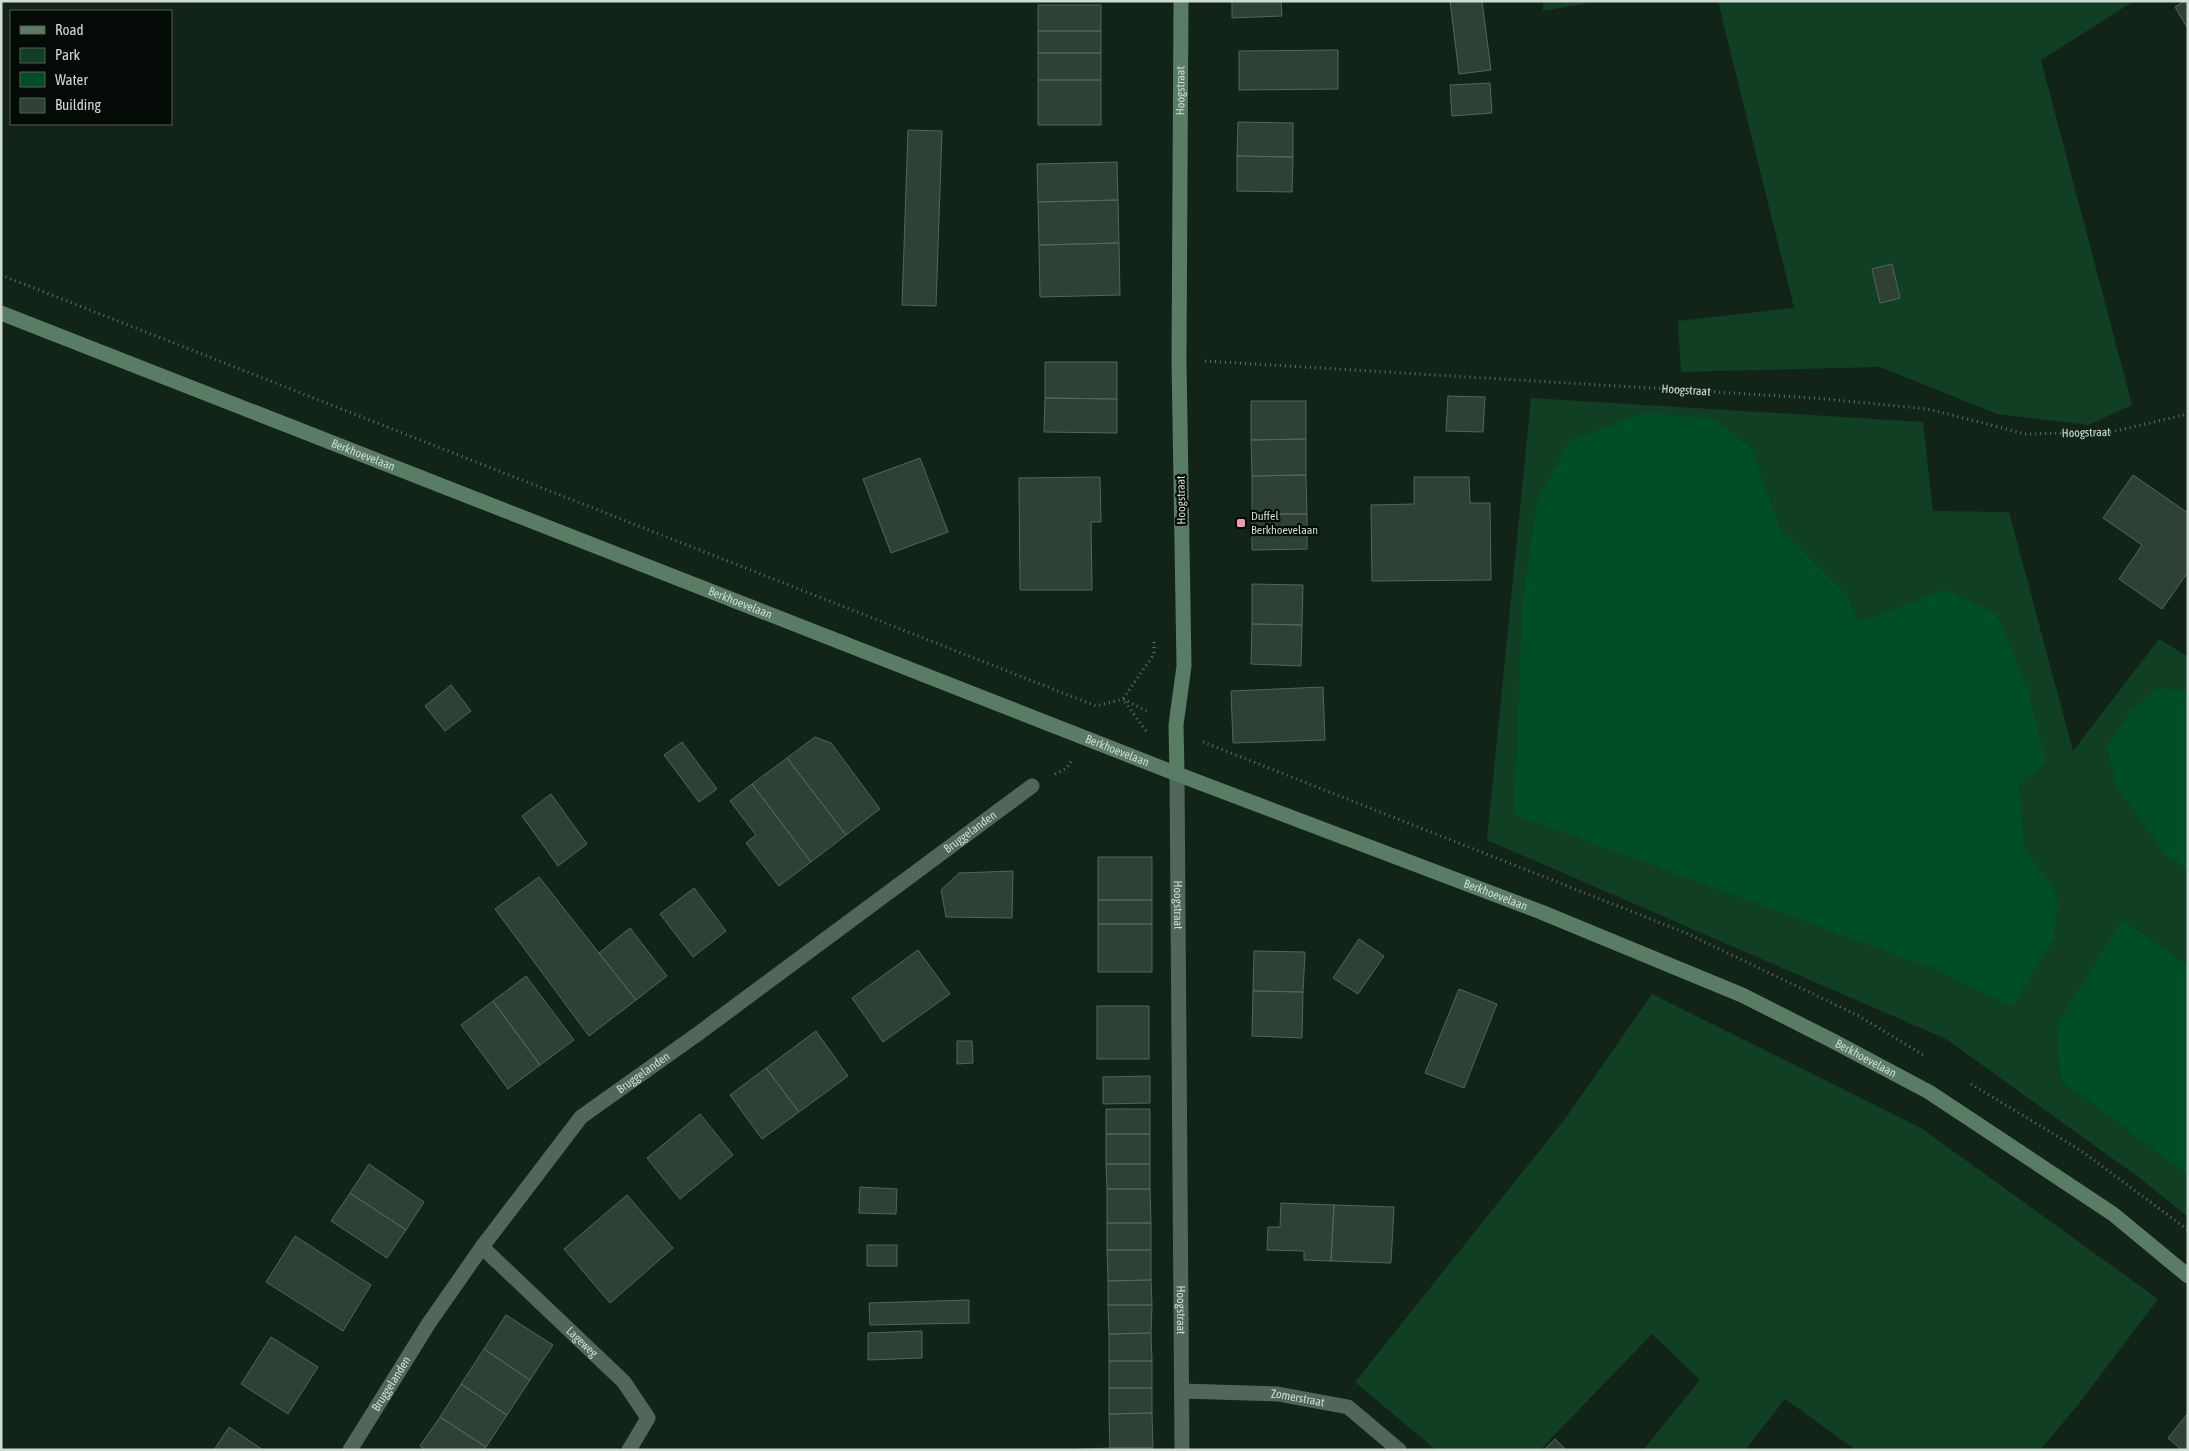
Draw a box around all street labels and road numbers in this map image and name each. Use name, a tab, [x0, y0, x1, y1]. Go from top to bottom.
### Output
street label: Hoogstraat	[1173, 65, 1188, 115]
street label: Hoogstraat	[1661, 382, 1712, 399]
street label: Hoogstraat	[2061, 425, 2111, 440]
street label: Berkhoevelaan	[329, 436, 397, 474]
street label: Hoogstraat	[1174, 475, 1188, 525]
street label: Berkhoevelaan	[706, 584, 774, 622]
street label: Berkhoevelaan	[1083, 732, 1151, 769]
street label: Bruggelanden	[941, 808, 999, 856]
street label: Berkhoevelaan	[1462, 876, 1530, 913]
street label: Hoogstraat	[1171, 880, 1185, 930]
street label: Berkhoevelaan	[1833, 1036, 1899, 1080]
street label: Bruggelanden	[614, 1049, 673, 1096]
street label: Hoogstraat	[1174, 1285, 1188, 1335]
street label: Lageweg	[563, 1324, 601, 1361]
street label: Bruggelanden	[369, 1354, 414, 1414]
street label: Zomerstraat	[1271, 1387, 1326, 1410]

